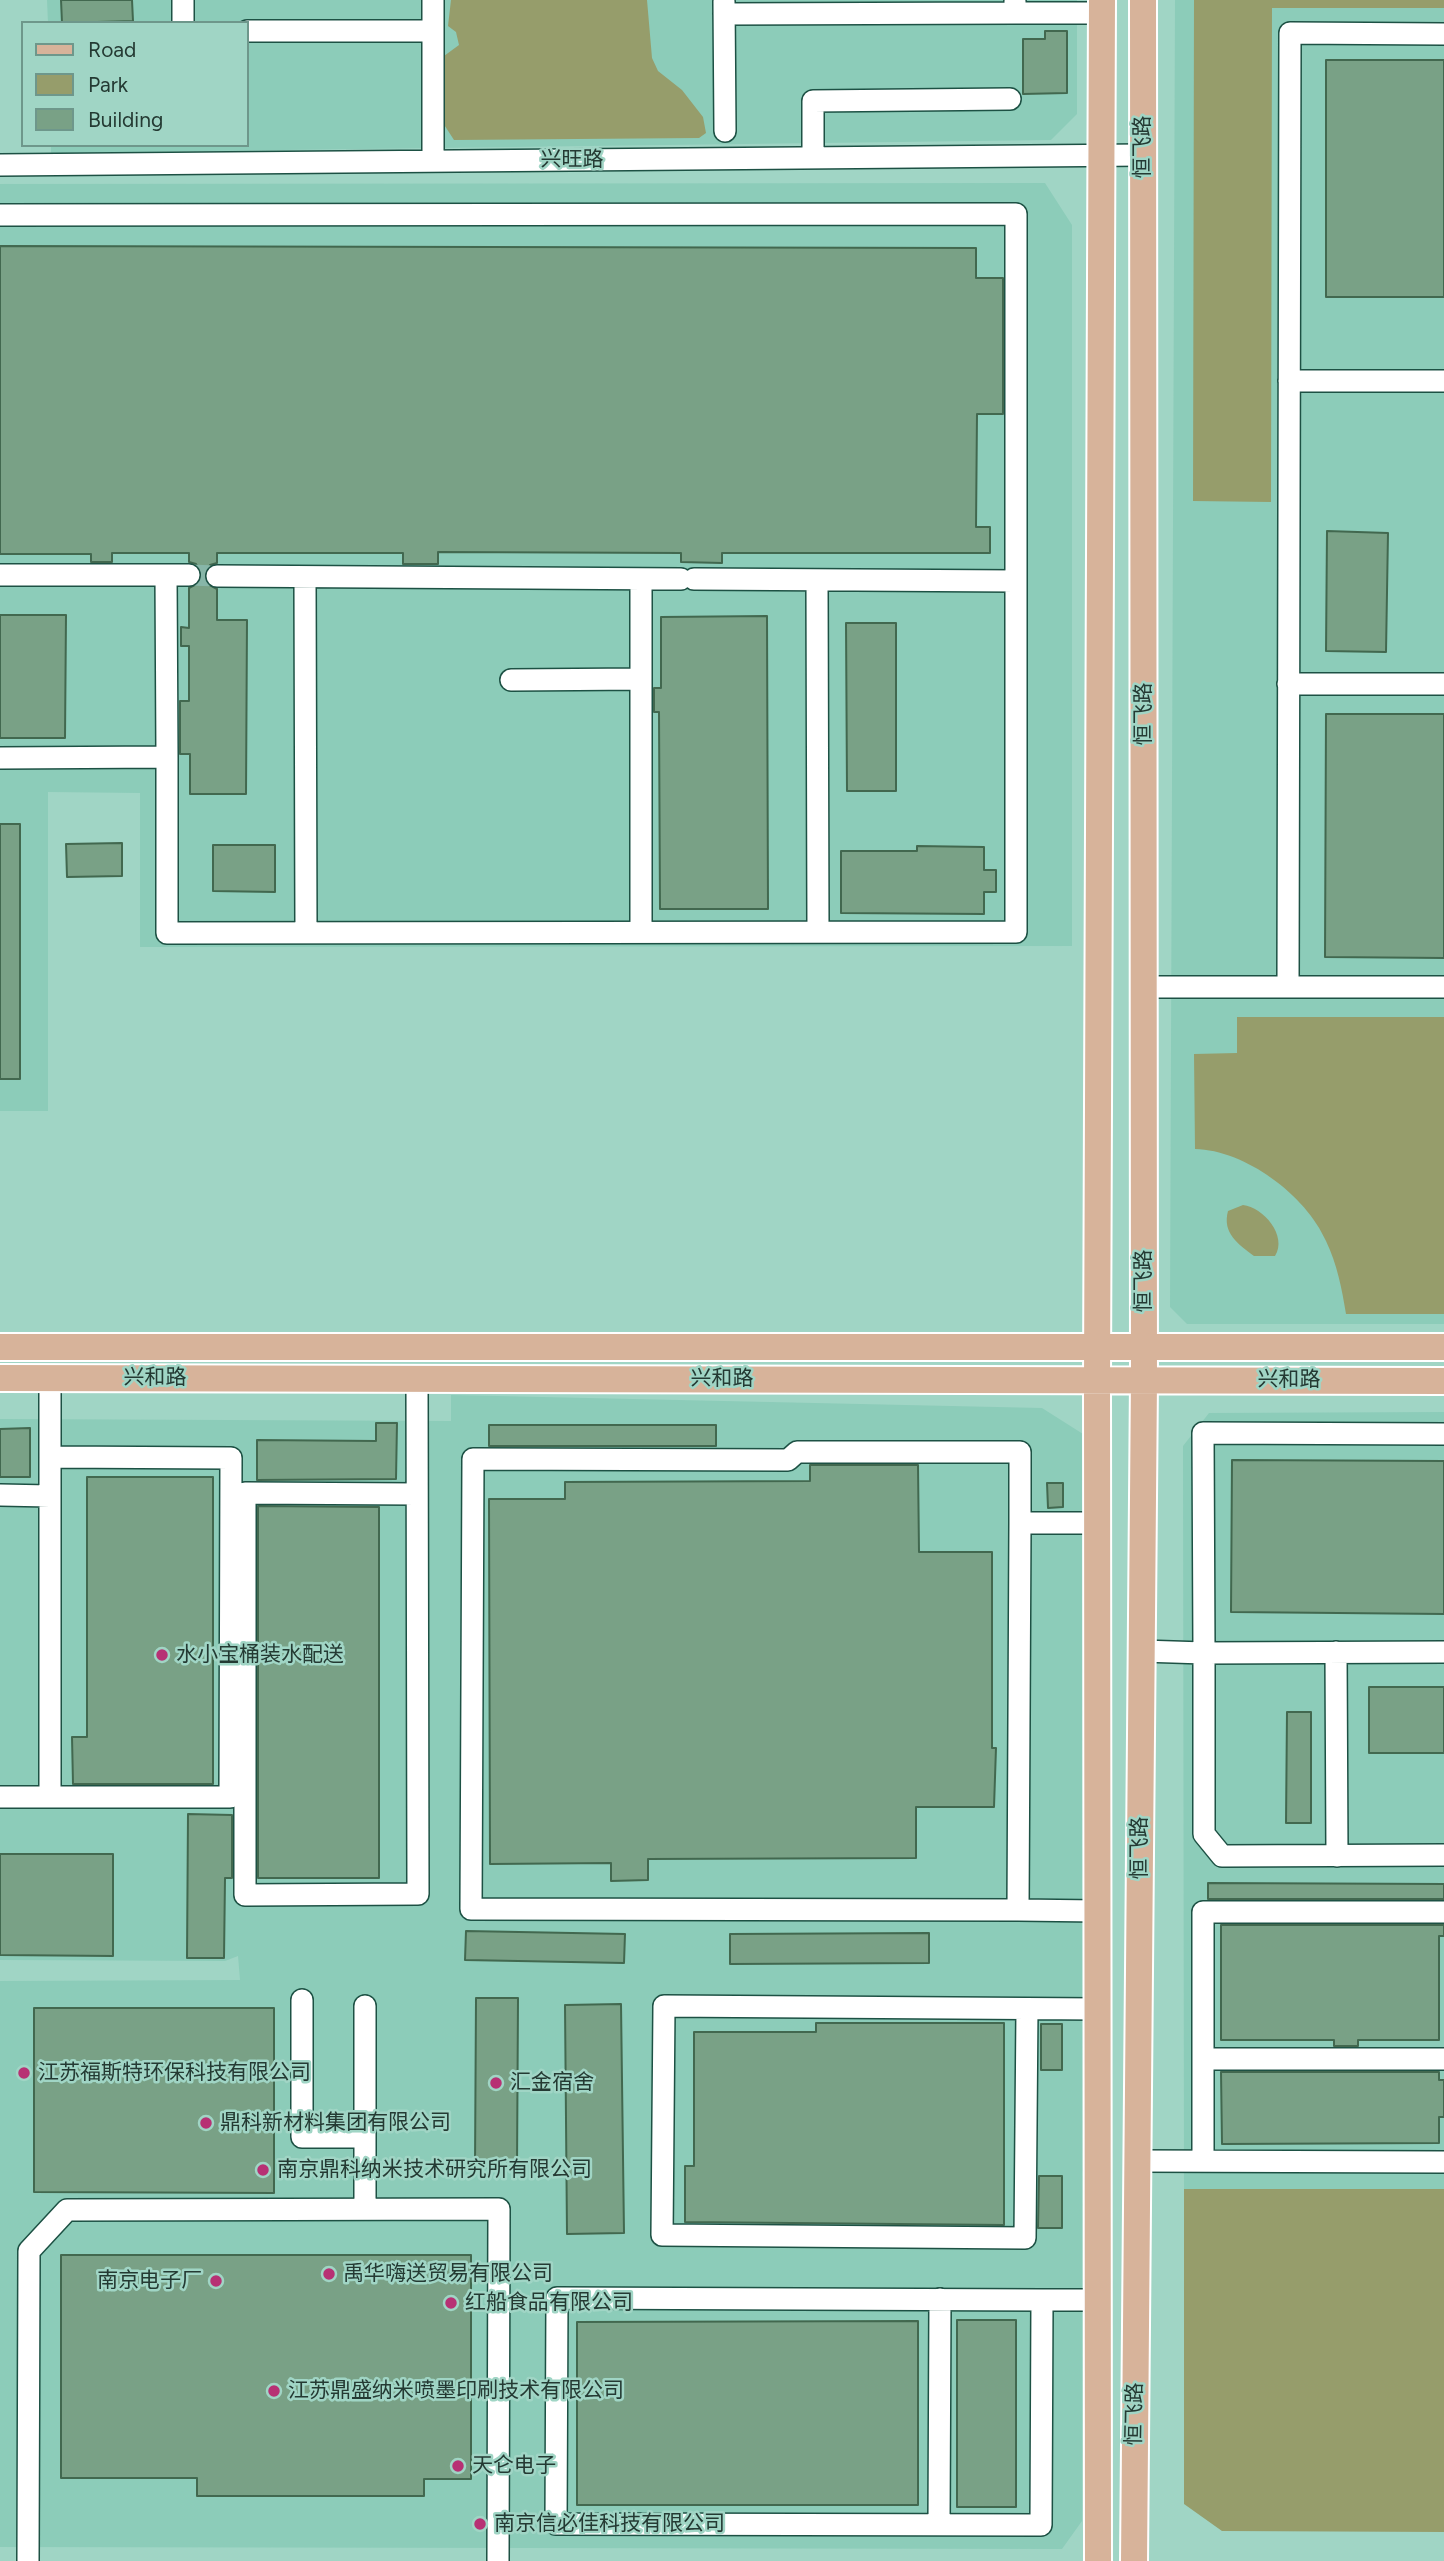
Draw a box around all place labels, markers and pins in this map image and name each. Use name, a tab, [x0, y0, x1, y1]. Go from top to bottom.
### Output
place label: 水小宝桶装水配送	[176, 1642, 344, 1668]
marker: 水小宝桶装水配送	[154, 1647, 170, 1663]
place label: 江苏福斯特环保科技有限公司	[38, 2060, 311, 2086]
marker: 江苏福斯特环保科技有限公司	[16, 2065, 32, 2081]
place label: 汇金宿舍	[510, 2070, 594, 2096]
marker: 汇金宿舍	[488, 2075, 504, 2091]
place label: 鼎科新材料集团有限公司	[220, 2110, 451, 2136]
marker: 鼎科新材料集团有限公司	[198, 2115, 214, 2131]
place label: 南京鼎科纳米技术研究所有限公司	[277, 2157, 592, 2183]
marker: 南京鼎科纳米技术研究所有限公司	[255, 2162, 271, 2178]
place label: 禹华嗨送贸易有限公司	[343, 2261, 553, 2287]
marker: 禹华嗨送贸易有限公司	[321, 2266, 337, 2282]
place label: 南京电子厂	[97, 2268, 202, 2294]
marker: 南京电子厂	[208, 2273, 224, 2289]
place label: 红船食品有限公司	[465, 2290, 633, 2316]
marker: 红船食品有限公司	[443, 2295, 459, 2311]
place label: 江苏鼎盛纳米喷墨印刷技术有限公司	[288, 2378, 624, 2404]
marker: 江苏鼎盛纳米喷墨印刷技术有限公司	[266, 2383, 282, 2399]
place label: 天仑电子	[472, 2453, 556, 2479]
marker: 天仑电子	[450, 2458, 466, 2474]
place label: 南京信必佳科技有限公司	[494, 2511, 725, 2537]
marker: 南京信必佳科技有限公司	[472, 2516, 488, 2532]

